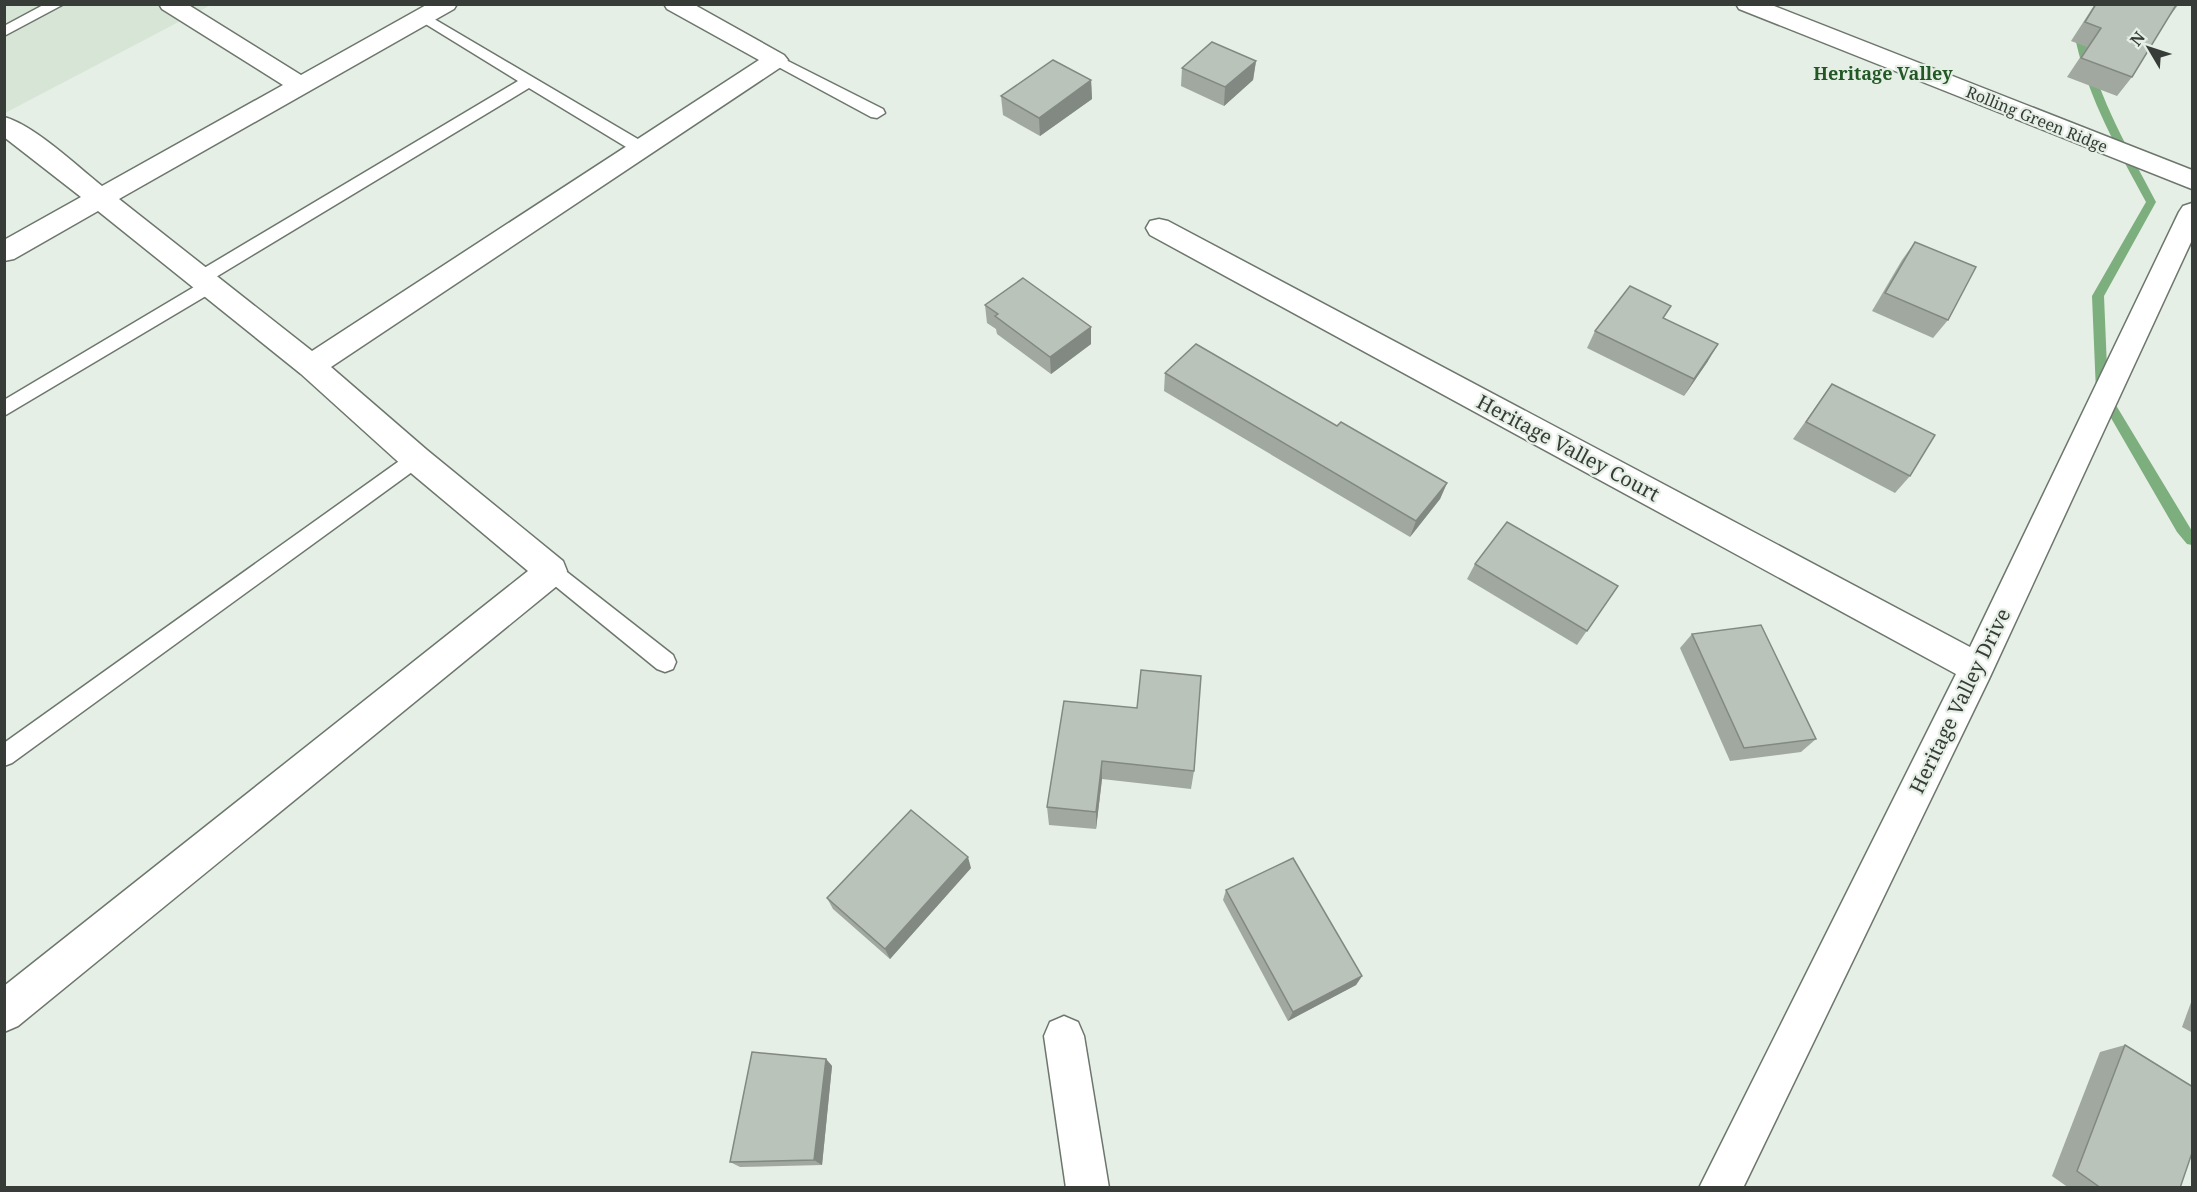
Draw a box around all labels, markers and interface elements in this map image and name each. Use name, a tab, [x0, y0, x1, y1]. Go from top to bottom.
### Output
north arrow	[2119, 18, 2179, 78]
text: N	[2125, 26, 2150, 50]
district label: Heritage Valley	[1813, 61, 1953, 85]
street label: Rolling Green Ridge	[1963, 81, 2111, 157]
street label: Heritage Valley Court	[1472, 388, 1664, 507]
street label: Heritage Valley Drive	[1903, 604, 2016, 798]

